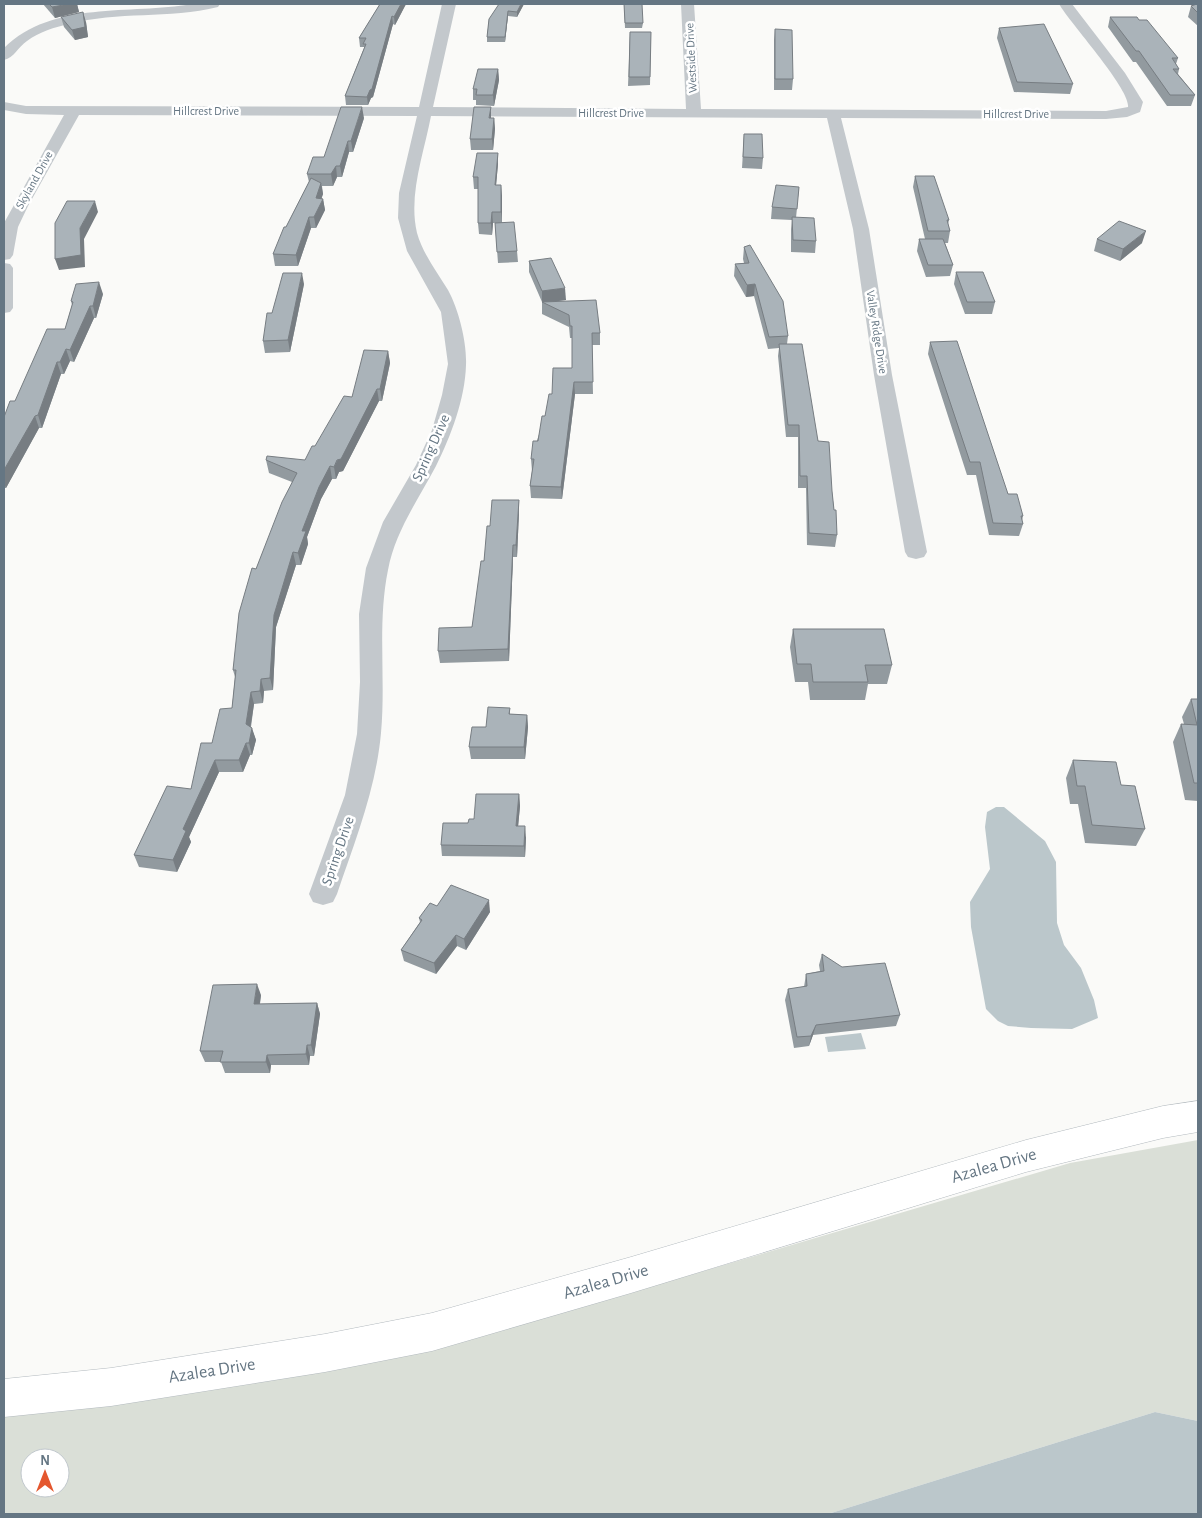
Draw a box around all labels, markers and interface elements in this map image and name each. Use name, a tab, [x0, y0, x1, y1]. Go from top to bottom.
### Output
street label: Westside Drive	[683, 23, 699, 93]
street label: Hillcrest Drive	[173, 105, 239, 117]
street label: Hillcrest Drive	[578, 107, 644, 119]
street label: Hillcrest Drive	[983, 108, 1049, 120]
street label: Skyland Drive	[13, 149, 56, 211]
street label: Valley Ridge Drive	[863, 289, 890, 375]
street label: Spring Drive	[410, 412, 452, 484]
street label: Spring Drive	[319, 815, 357, 887]
street label: Azalea Drive	[949, 1145, 1039, 1187]
street label: Azalea Drive	[561, 1261, 651, 1303]
street label: Azalea Drive	[167, 1355, 257, 1387]
north arrow	[20, 1448, 70, 1498]
text: N	[40, 1454, 50, 1468]

